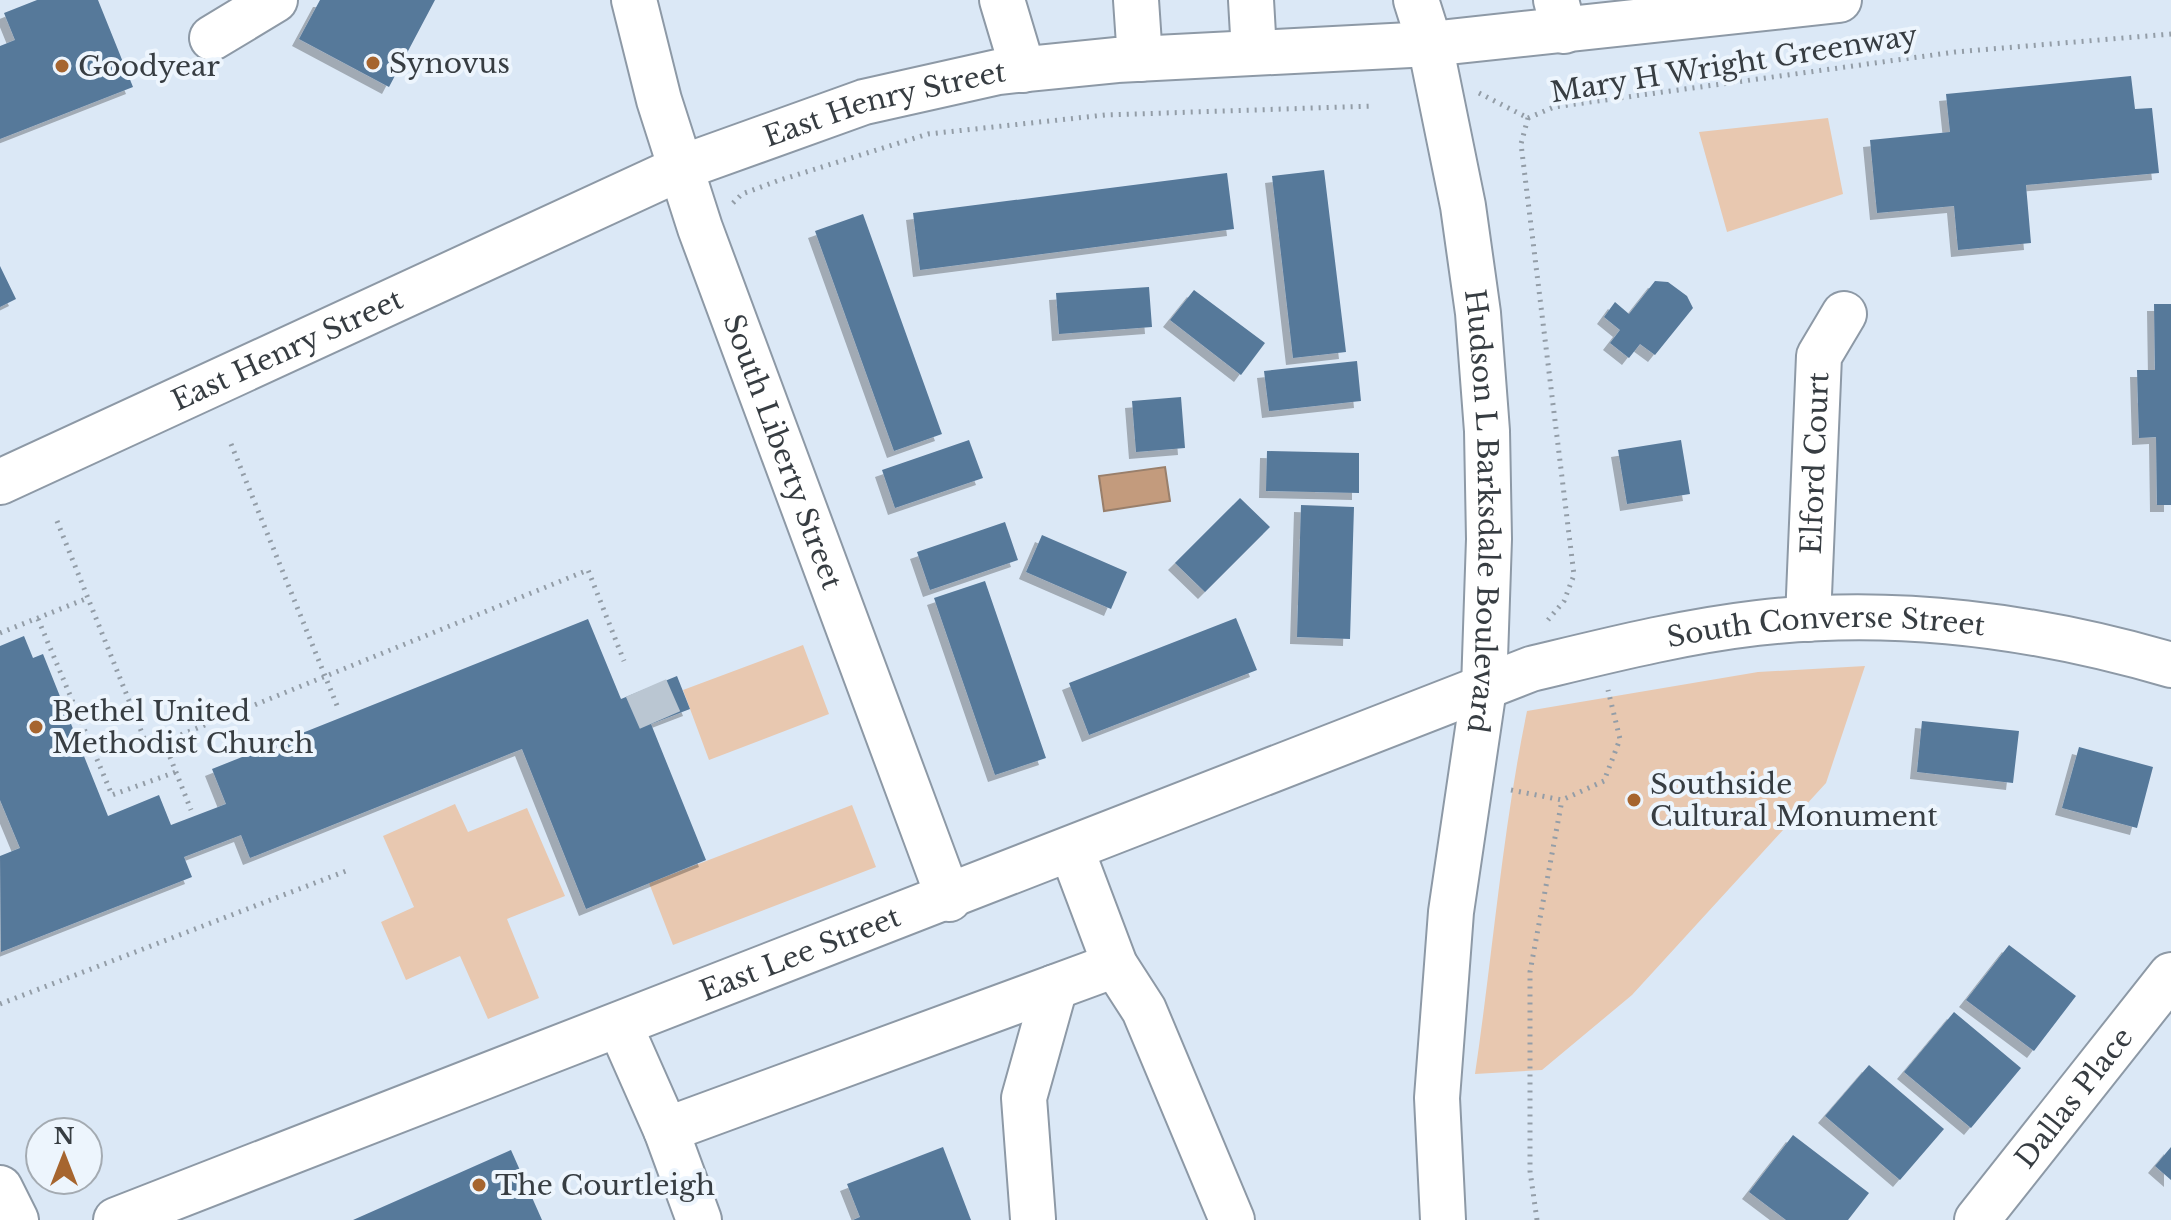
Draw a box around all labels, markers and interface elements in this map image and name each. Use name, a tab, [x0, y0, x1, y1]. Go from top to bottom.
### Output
street label: Mary H Wright Greenway	[1548, 18, 1920, 110]
place label: Synovus	[389, 46, 510, 81]
place label: Goodyear	[78, 49, 221, 84]
marker: Synovus	[364, 54, 382, 72]
street label: East Henry Street	[759, 54, 1008, 154]
marker: Goodyear	[53, 57, 71, 75]
street label: East Henry Street	[166, 281, 408, 418]
street label: Hudson L Barksdale Boulevard	[1457, 287, 1507, 735]
street label: South Liberty Street	[716, 309, 850, 594]
street label: Elford Court	[1793, 371, 1836, 555]
street label: South Converse Street	[1664, 600, 1987, 655]
place label: Bethel United Methodist Church	[52, 694, 314, 761]
marker: Bethel United Methodist Church	[27, 718, 45, 736]
place label: Southside Cultural Monument	[1650, 767, 1938, 834]
marker: Southside Cultural Monument	[1625, 791, 1643, 809]
street label: East Lee Street	[695, 899, 905, 1008]
street label: Dallas Place	[2008, 1020, 2140, 1175]
north arrow	[24, 1116, 104, 1196]
text: N	[54, 1123, 75, 1150]
place label: The Courtleigh	[495, 1168, 715, 1203]
marker: The Courtleigh	[470, 1176, 488, 1194]

